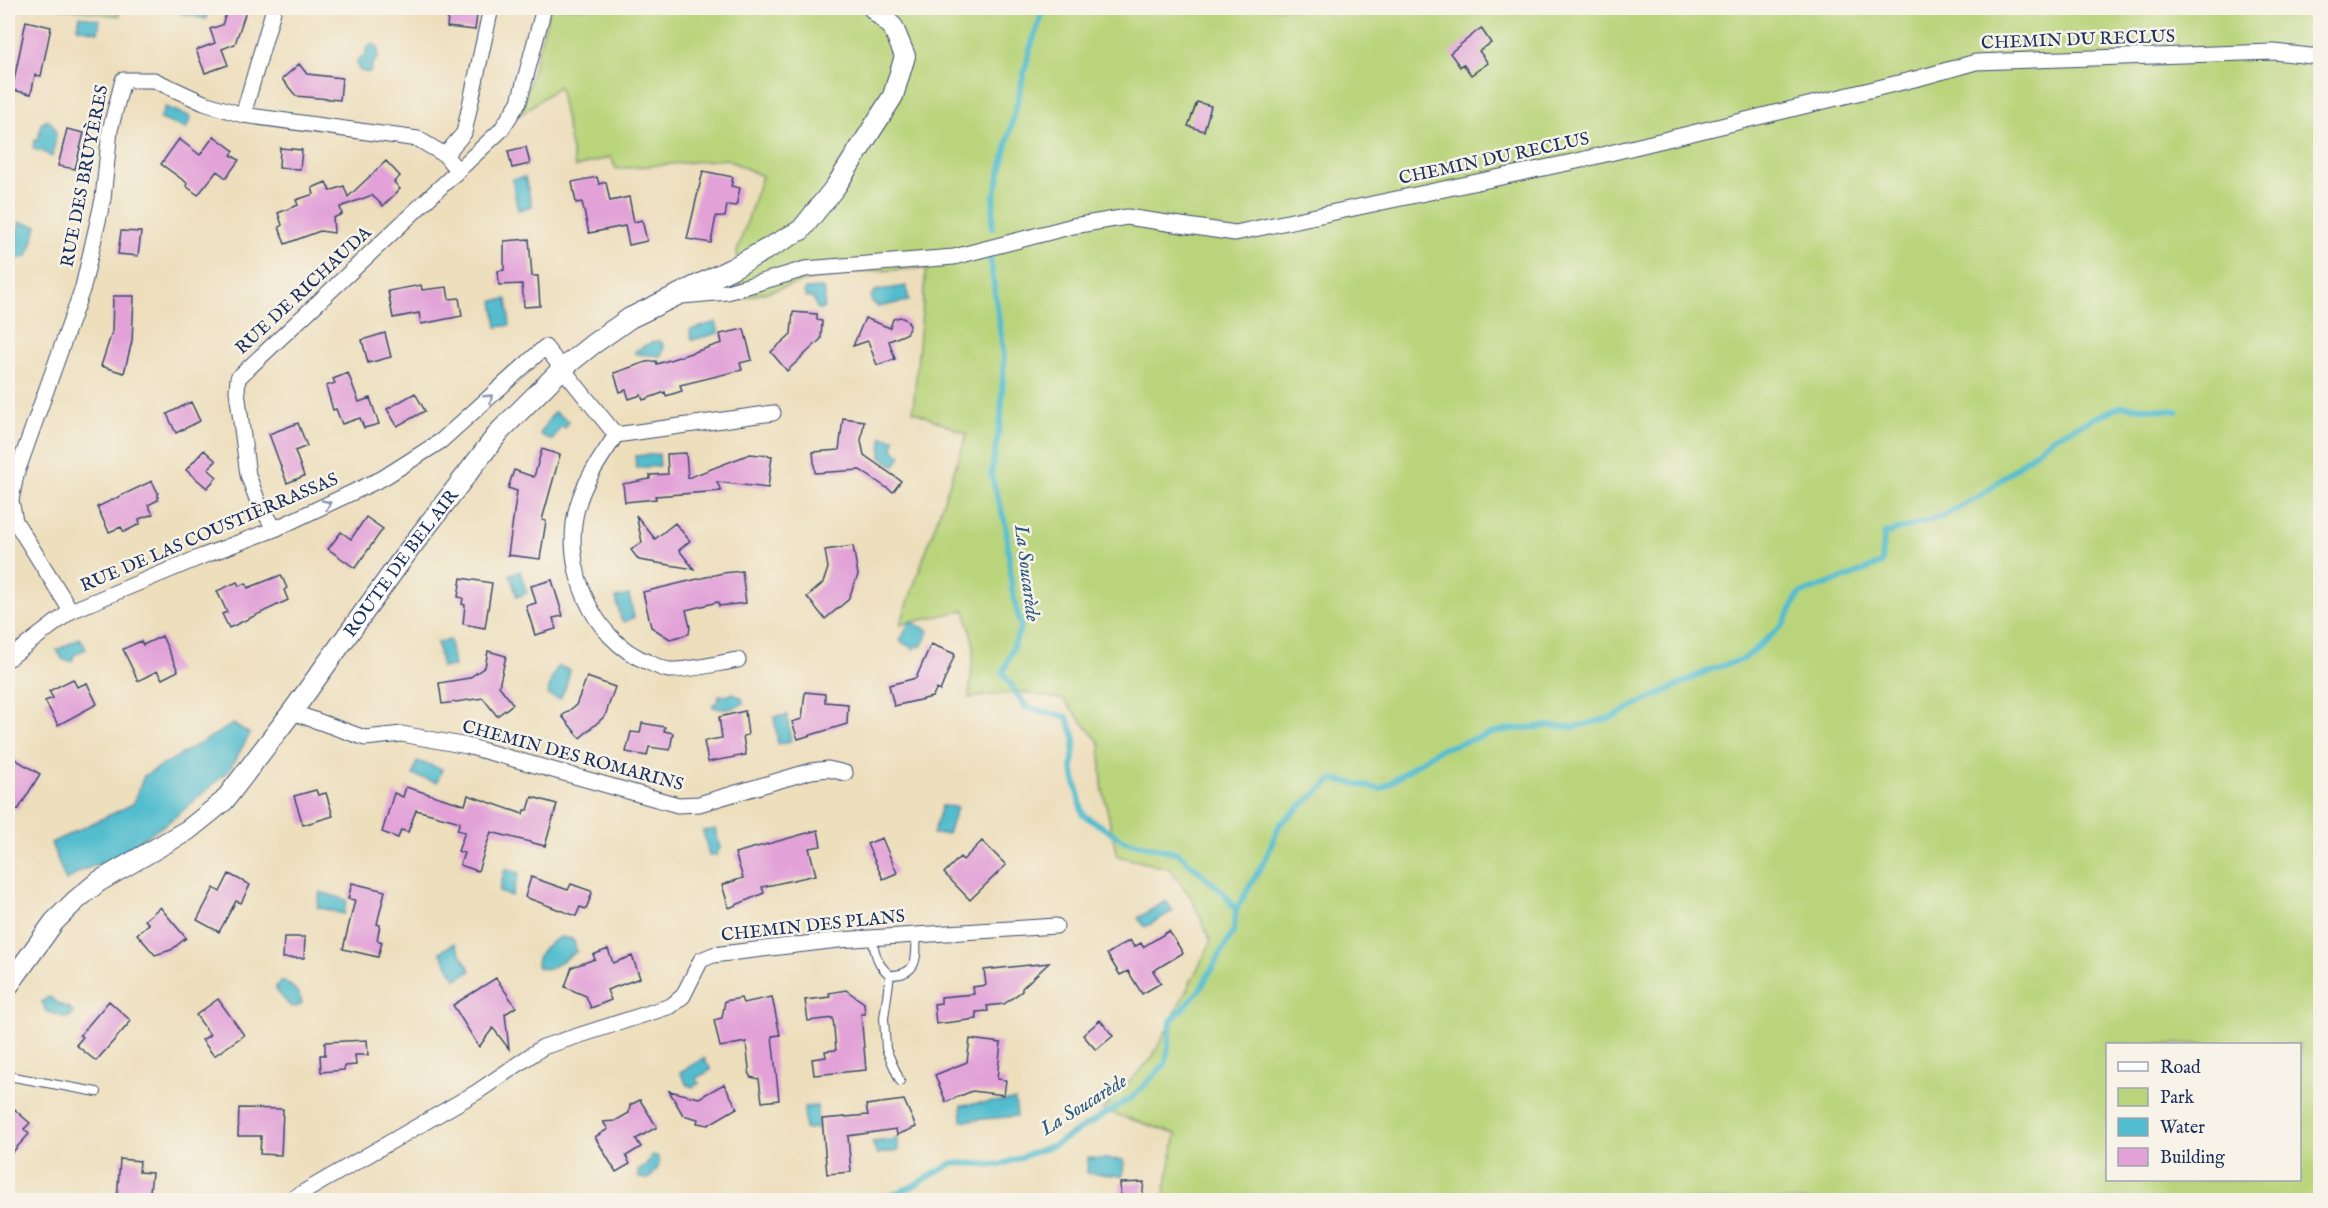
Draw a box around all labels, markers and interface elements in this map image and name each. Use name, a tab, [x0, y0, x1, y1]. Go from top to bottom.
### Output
street label: CHEMIN DU RECLUS	[1981, 26, 2175, 55]
street label: RUE DES BRUYÈRES	[55, 83, 114, 269]
street label: CHEMIN DU RECLUS	[1397, 128, 1592, 191]
street label: RUE DE RICHAUDA	[231, 222, 377, 360]
one-way arrow	[482, 394, 493, 405]
street label: RUE DE LAS COUSTIÈRRASSAS	[76, 467, 342, 598]
street label: ROUTE DE BEL AIR	[340, 484, 465, 642]
one-way arrow	[321, 500, 332, 512]
water label: La Soucarède	[1008, 522, 1045, 623]
street label: CHEMIN DES ROMARINS	[460, 716, 686, 797]
street label: CHEMIN DES PLANS	[720, 905, 906, 948]
legend	[2106, 1043, 2301, 1181]
text: Road	[2160, 1057, 2201, 1080]
water label: La Soucarède	[1035, 1069, 1132, 1142]
text: Park	[2160, 1087, 2195, 1110]
text: Water	[2160, 1117, 2205, 1140]
text: Building	[2160, 1147, 2225, 1170]

